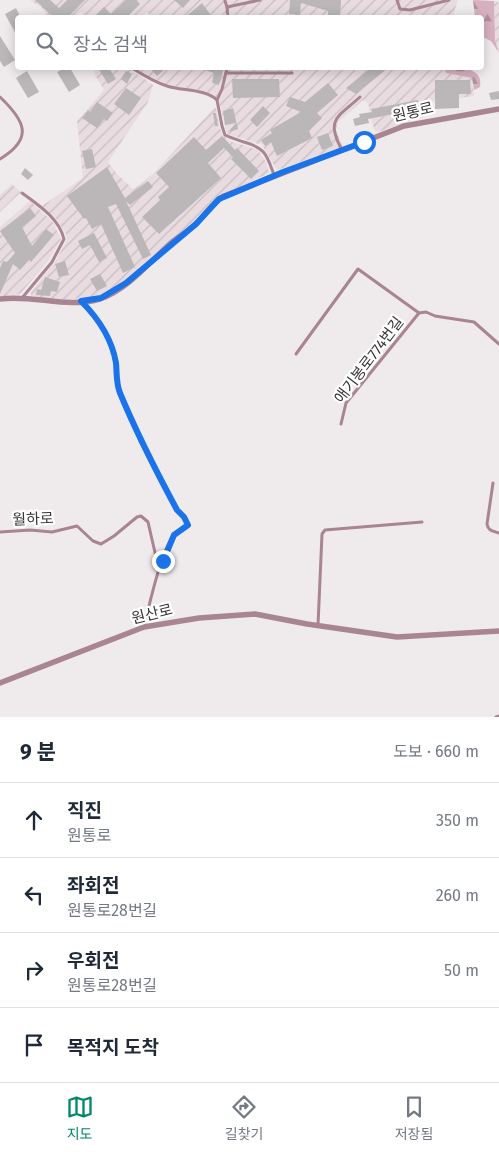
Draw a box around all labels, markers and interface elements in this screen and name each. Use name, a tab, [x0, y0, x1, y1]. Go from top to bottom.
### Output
search box	[15, 15, 484, 70]
icon: search	[33, 29, 61, 57]
text: 장소 검색	[73, 33, 148, 56]
street label: 원통로	[391, 99, 435, 125]
route start	[353, 131, 376, 154]
street label: 애기봉로774번길	[331, 313, 407, 407]
street label: 월하로	[12, 509, 54, 529]
route end	[152, 550, 175, 573]
street label: 원산로	[130, 600, 174, 628]
text: 9 분	[20, 739, 56, 765]
text: 도보 · 660 m	[393, 742, 479, 761]
text: 직진	[67, 799, 102, 822]
icon: ahead	[20, 806, 48, 834]
text: 350 m	[436, 811, 479, 830]
text: 원통로	[67, 826, 111, 845]
text: 좌회전	[67, 874, 119, 897]
icon: left	[20, 881, 48, 909]
text: 260 m	[436, 886, 479, 905]
text: 원통로28번길	[67, 901, 157, 920]
text: 우회전	[67, 949, 119, 972]
icon: right	[20, 956, 48, 984]
text: 50 m	[444, 961, 479, 980]
text: 원통로28번길	[67, 976, 157, 995]
icon: arrive	[20, 1031, 48, 1059]
text: 목적지 도착	[67, 1036, 159, 1059]
tab: 지도	[66, 1093, 94, 1143]
tab: 길찾기	[225, 1093, 263, 1143]
tab: 저장됨	[395, 1093, 433, 1143]

